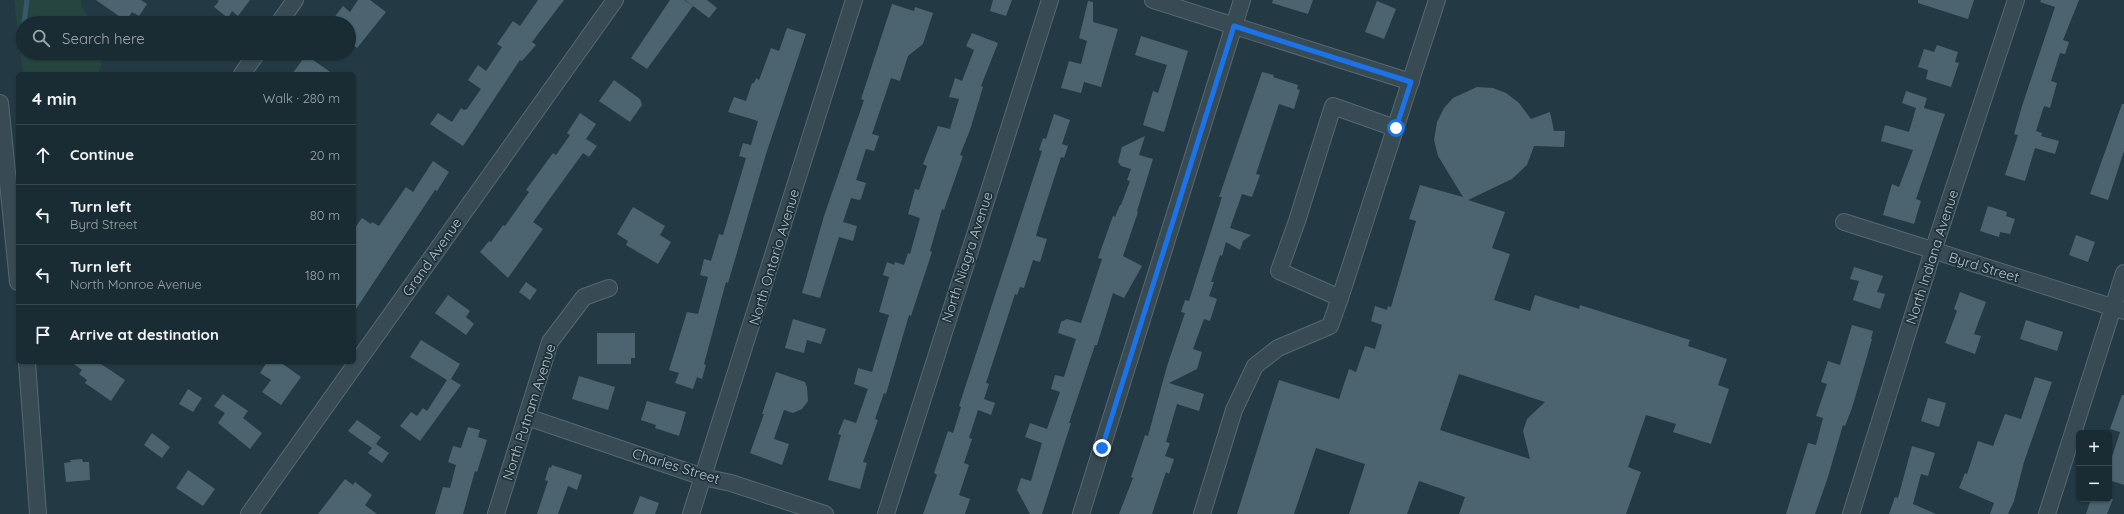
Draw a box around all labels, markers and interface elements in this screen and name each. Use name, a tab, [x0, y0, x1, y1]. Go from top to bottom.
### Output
search box	[16, 16, 356, 60]
icon: search	[30, 27, 52, 49]
text: Search here	[62, 29, 145, 48]
text: 4 min	[32, 88, 77, 109]
text: Walk · 280 m	[263, 90, 340, 106]
route start	[1387, 119, 1405, 137]
icon: ahead	[32, 144, 54, 166]
text: Continue	[70, 145, 134, 164]
text: 20 m	[310, 147, 340, 163]
street label: North Ontario Avenue	[745, 187, 803, 327]
street label: North Indiana Avenue	[1902, 187, 1962, 327]
street label: North Niagra Avenue	[937, 189, 997, 325]
text: Turn left	[70, 197, 132, 216]
icon: left	[32, 204, 54, 226]
text: 80 m	[310, 207, 340, 223]
street label: Grand Avenue	[398, 214, 466, 300]
text: Byrd Street	[70, 216, 138, 232]
street label: Byrd Street	[1947, 248, 2022, 286]
text: Turn left	[70, 257, 132, 276]
icon: left	[32, 264, 54, 286]
text: 180 m	[305, 267, 340, 283]
text: North Monroe Avenue	[70, 276, 202, 292]
icon: arrive	[32, 324, 54, 346]
text: Arrive at destination	[70, 325, 219, 344]
street label: North Putnam Avenue	[498, 341, 560, 483]
map controls	[2076, 430, 2112, 502]
button: +	[2076, 430, 2112, 466]
route end	[1093, 439, 1111, 457]
street label: Charles Street	[630, 444, 722, 488]
button: −	[2076, 466, 2112, 502]

